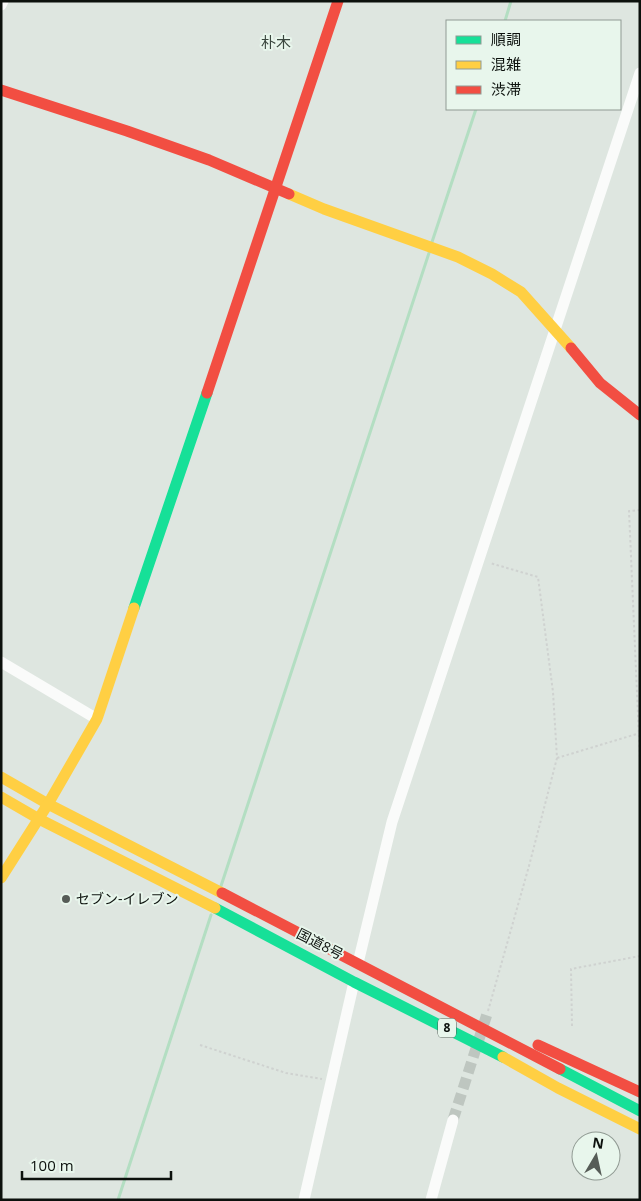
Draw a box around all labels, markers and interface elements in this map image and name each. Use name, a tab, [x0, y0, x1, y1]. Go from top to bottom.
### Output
legend	[446, 20, 621, 110]
text: 順調	[491, 29, 521, 49]
district label: 朴木	[261, 32, 291, 52]
text: 混雑	[491, 54, 521, 74]
text: 渋滞	[491, 79, 521, 99]
place label: セブン-イレブン	[76, 889, 179, 908]
marker: セブン-イレブン	[60, 893, 72, 905]
street label: 国道8号	[294, 924, 347, 963]
road number: 8	[438, 1018, 456, 1038]
north arrow	[571, 1131, 621, 1181]
text: N	[591, 1132, 605, 1153]
scale bar	[22, 1148, 171, 1180]
text: 100 m	[30, 1155, 74, 1175]

